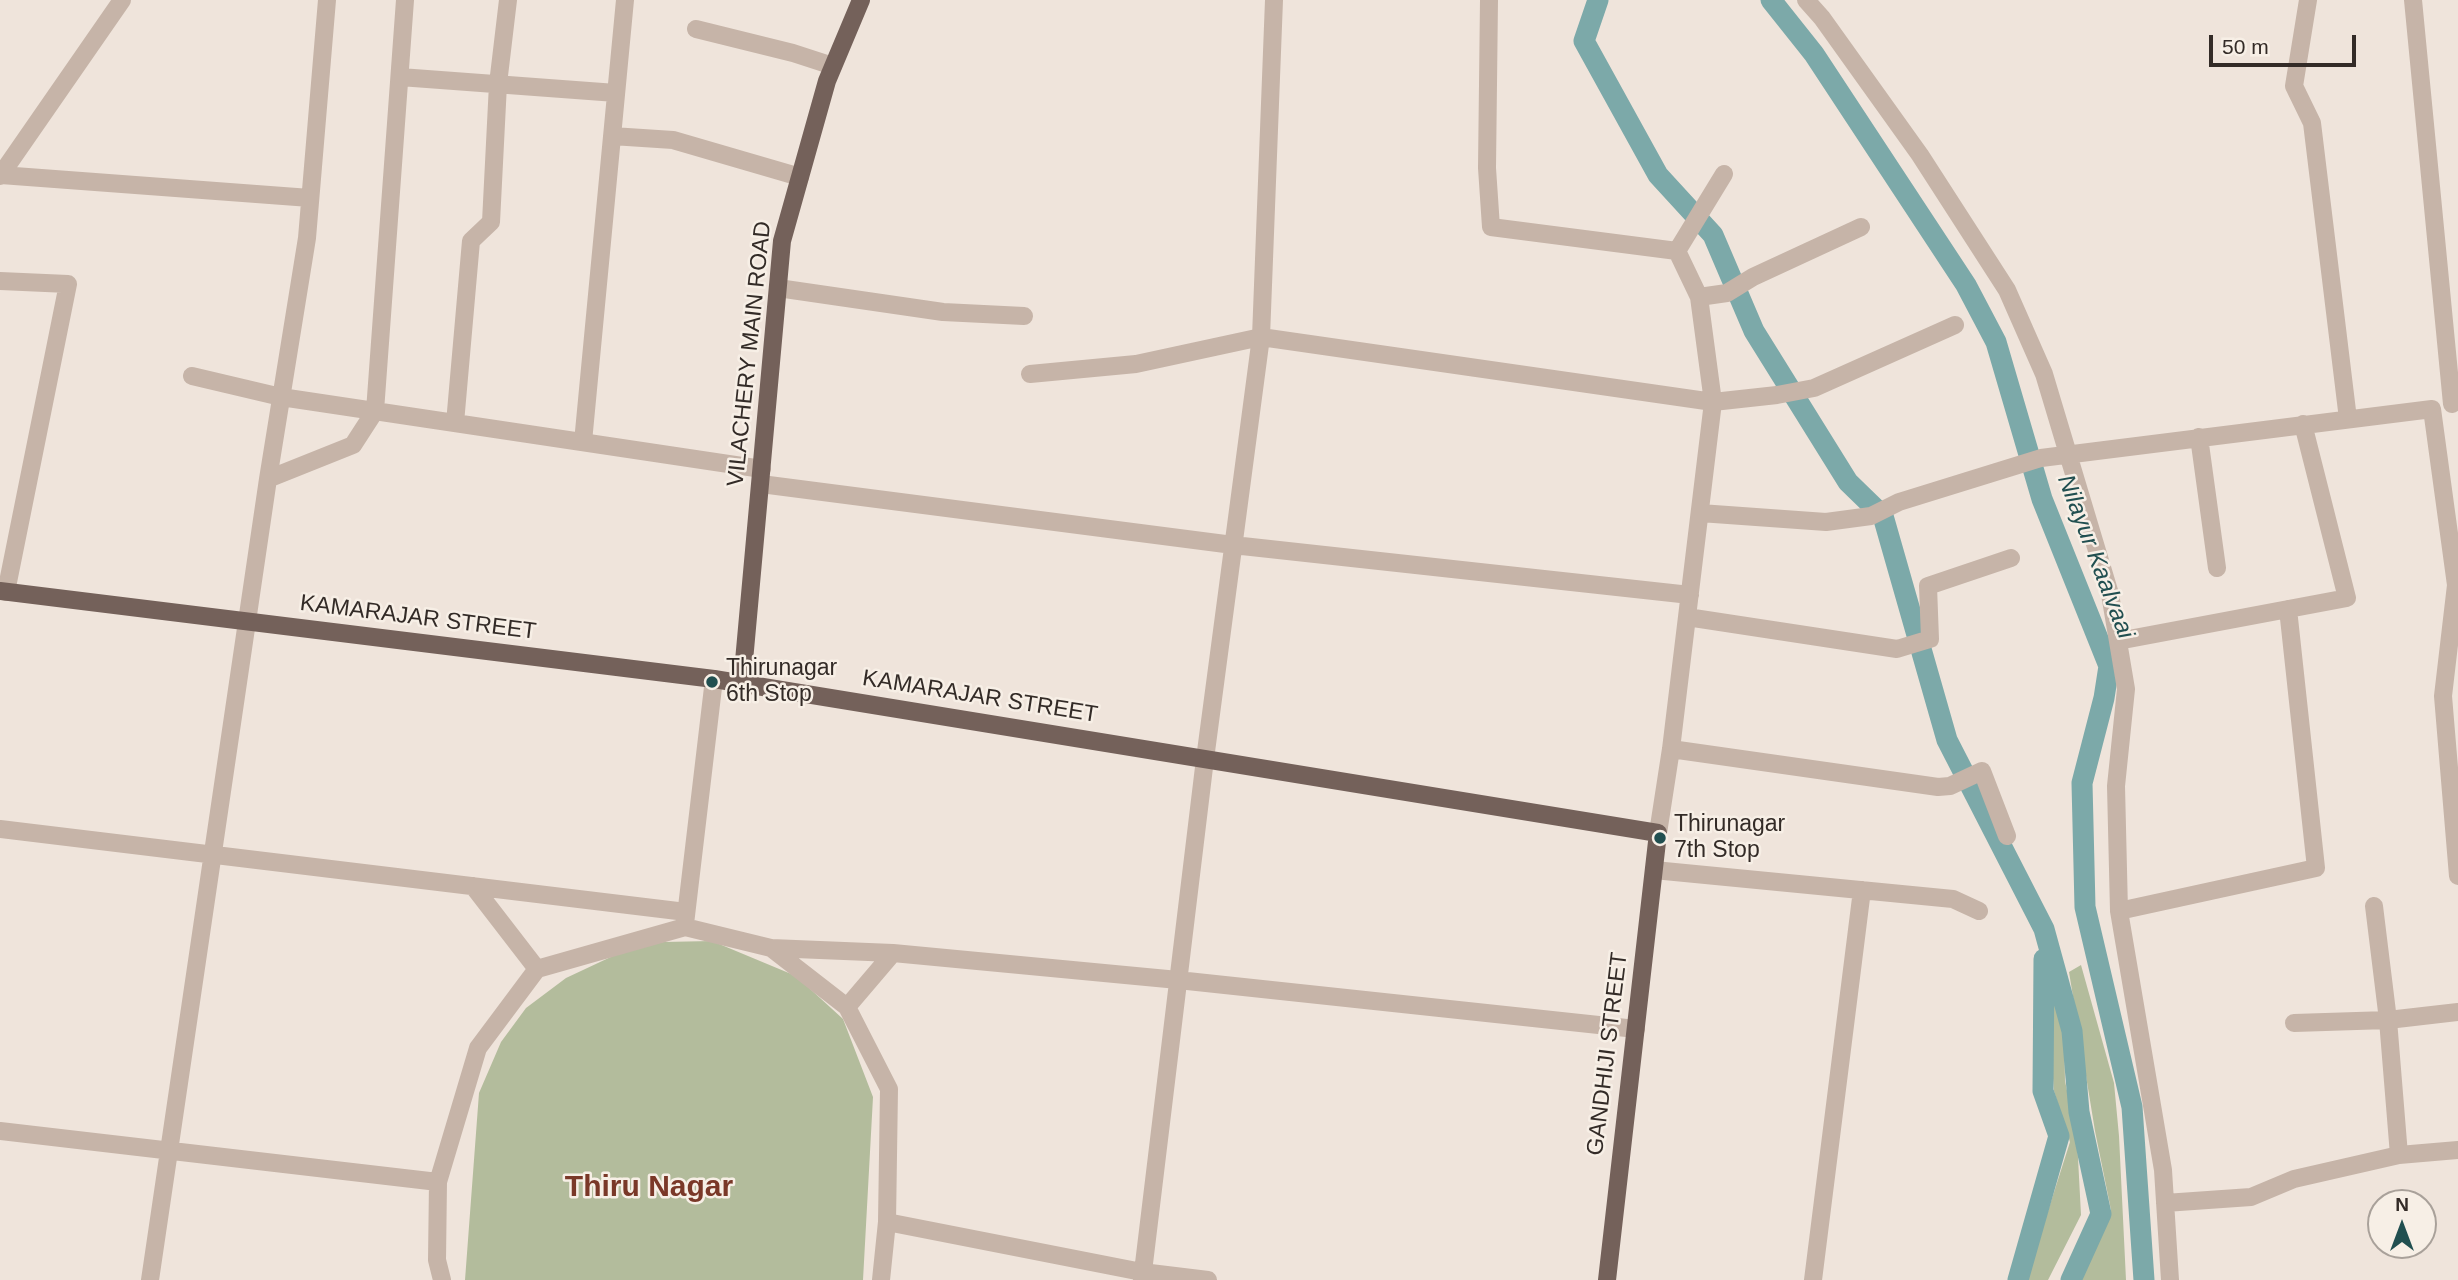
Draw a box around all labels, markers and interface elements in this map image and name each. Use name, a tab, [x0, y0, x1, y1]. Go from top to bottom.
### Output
scale bar	[2213, 21, 2360, 65]
text: 50 m	[2222, 35, 2269, 58]
street label: VILACHERY MAIN ROAD	[722, 220, 778, 488]
water label: Nilayur Kaalvaai	[2050, 471, 2140, 643]
street label: KAMARAJAR STREET	[298, 590, 538, 646]
place label: Thirunagar 6th Stop	[726, 655, 837, 709]
street label: KAMARAJAR STREET	[860, 665, 1100, 729]
marker: Thirunagar 6th Stop	[704, 674, 720, 690]
place label: Thirunagar 7th Stop	[1674, 811, 1785, 865]
marker: Thirunagar 7th Stop	[1652, 830, 1668, 846]
street label: GANDHIJI STREET	[1582, 951, 1634, 1157]
district label: Thiru Nagar	[565, 1170, 733, 1206]
north arrow	[2367, 1189, 2437, 1259]
text: N	[2395, 1194, 2409, 1215]

